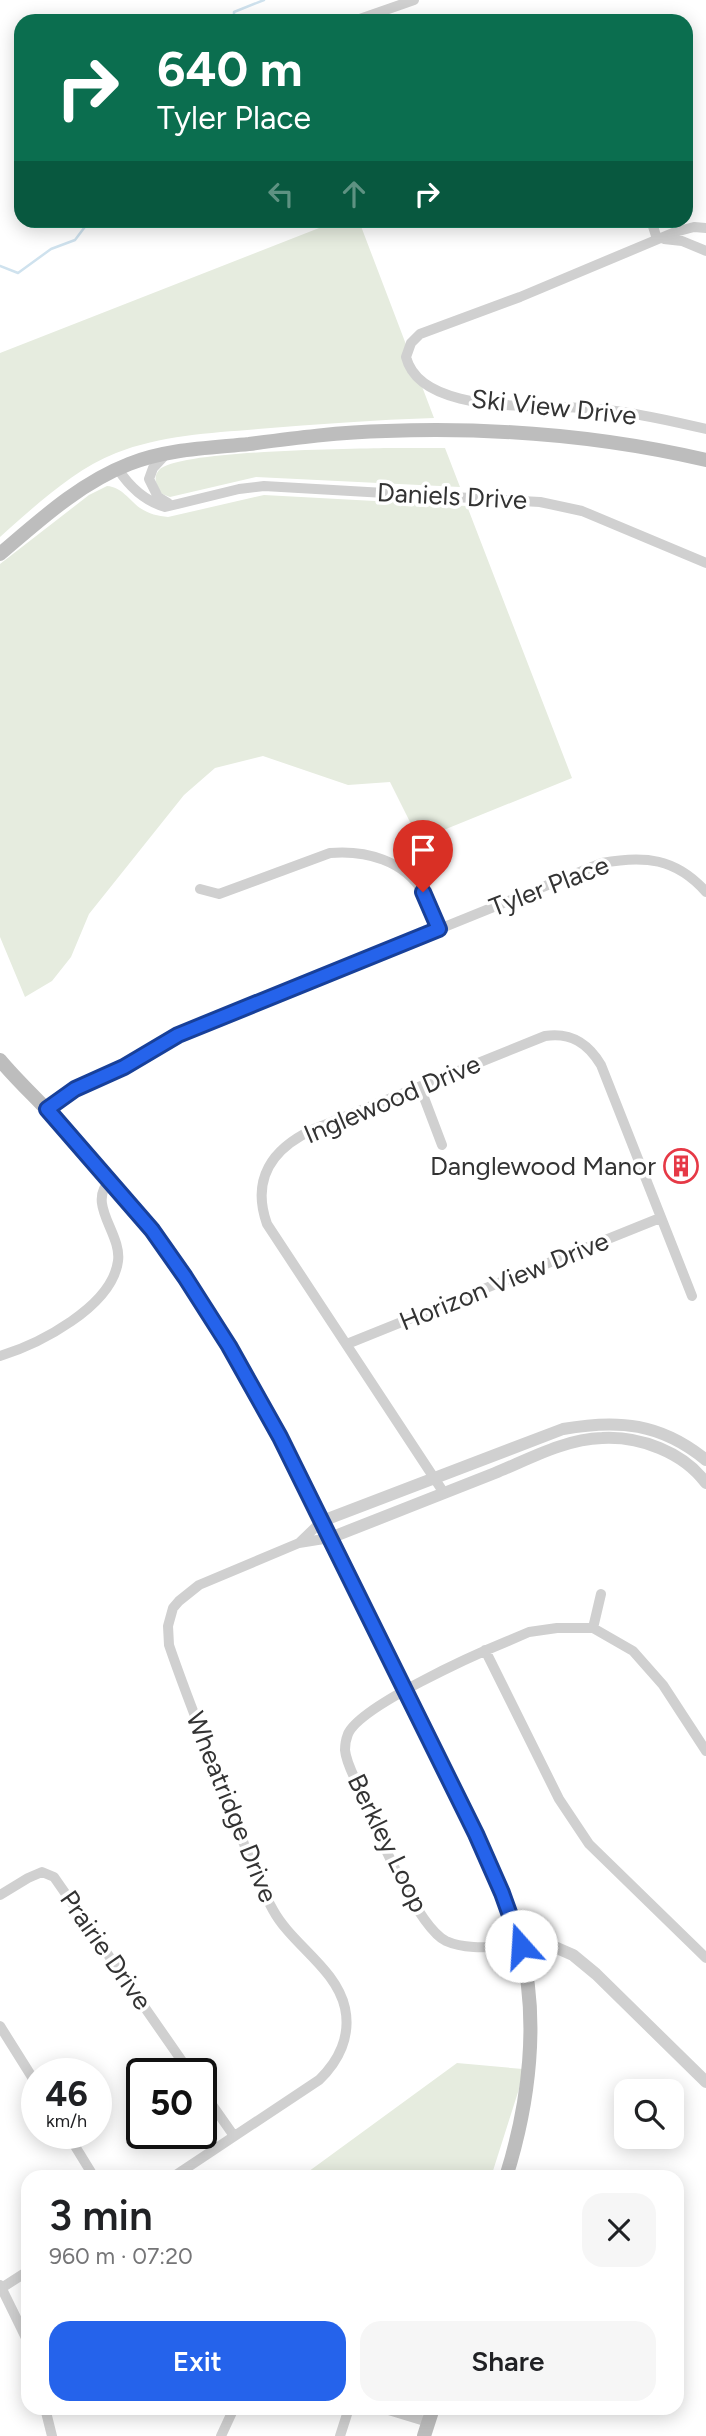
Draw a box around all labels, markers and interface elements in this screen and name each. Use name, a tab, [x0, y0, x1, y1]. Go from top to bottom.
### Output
text: 640 m	[157, 39, 303, 98]
icon: right	[42, 42, 133, 133]
text: Tyler Place	[157, 99, 311, 137]
icon: left	[262, 175, 300, 213]
icon: ahead	[335, 175, 373, 213]
icon: right	[408, 175, 446, 213]
street label: Ski View Drive	[470, 382, 638, 432]
street label: Daniels Drive	[376, 476, 528, 516]
pin	[393, 820, 453, 892]
icon: arrive	[404, 831, 442, 869]
street label: Tyler Place	[485, 849, 613, 923]
street label: Inglewood Drive	[299, 1047, 485, 1151]
building icon: Danglewood Manor	[662, 1147, 700, 1185]
place label: Danglewood Manor	[430, 1150, 656, 1182]
street label: Horizon View Drive	[395, 1224, 613, 1338]
street label: Wheatridge Drive	[179, 1707, 285, 1907]
street label: Berkley Loop	[341, 1768, 435, 1918]
street label: Prairie Drive	[53, 1884, 159, 2016]
position arrow	[484, 1909, 558, 1983]
speed limit sign: 50	[126, 2058, 217, 2149]
text: 46	[45, 2073, 88, 2115]
map controls	[614, 2079, 684, 2149]
button: search	[614, 2079, 684, 2149]
text: km/h	[46, 2110, 87, 2132]
text: 3 min	[49, 2190, 153, 2241]
button: close	[582, 2193, 656, 2267]
text: 960 m · 07:20	[49, 2242, 193, 2270]
button: Exit	[49, 2321, 346, 2401]
button: Share	[360, 2321, 656, 2401]

